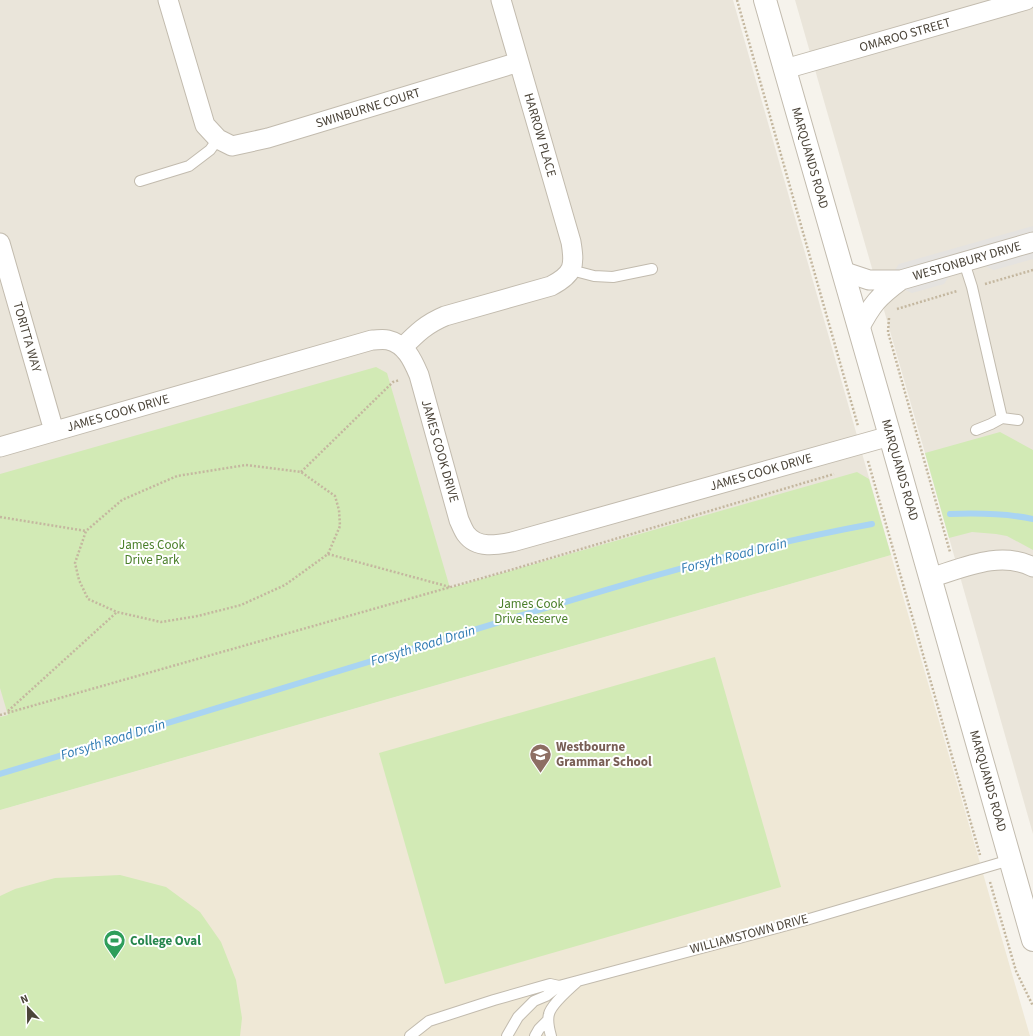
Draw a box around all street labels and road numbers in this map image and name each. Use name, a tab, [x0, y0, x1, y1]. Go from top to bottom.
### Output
street label: OMAROO STREET	[857, 13, 953, 57]
street label: SWINBURNE COURT	[313, 84, 423, 132]
street label: HARROW PLACE	[519, 91, 561, 179]
street label: MARQUANDS ROAD	[787, 105, 833, 211]
street label: WESTONBURY DRIVE	[911, 237, 1023, 285]
street label: TORITTA WAY	[8, 300, 46, 375]
street label: JAMES COOK DRIVE	[65, 390, 172, 436]
street label: JAMES COOK DRIVE	[417, 398, 463, 505]
street label: MARQUANDS ROAD	[877, 417, 923, 523]
street label: JAMES COOK DRIVE	[708, 449, 815, 495]
street label: MARQUANDS ROAD	[965, 728, 1011, 834]
street label: WILLIAMSTOWN DRIVE	[688, 910, 810, 958]

